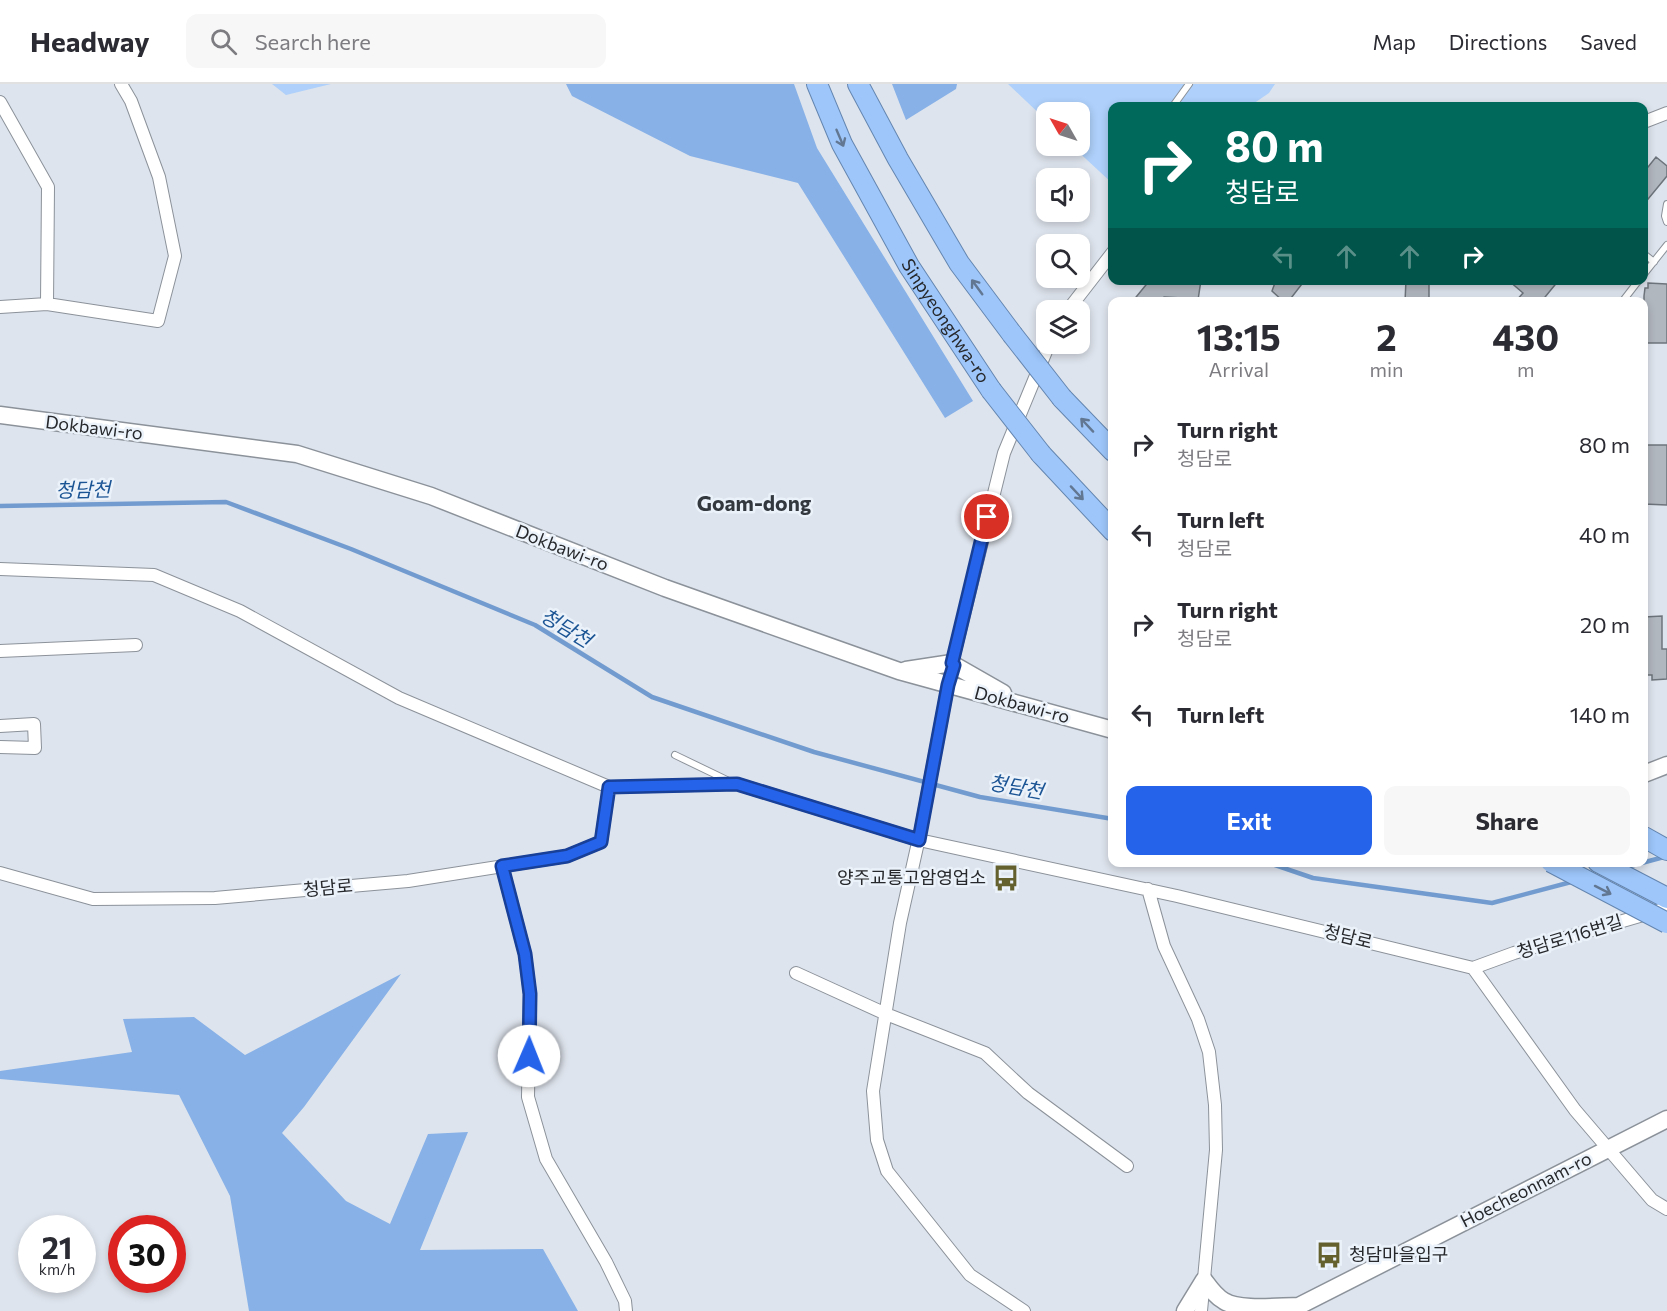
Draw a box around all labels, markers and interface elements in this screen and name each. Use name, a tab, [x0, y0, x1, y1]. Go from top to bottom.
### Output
search box	[186, 14, 606, 68]
text: Headway	[30, 24, 150, 58]
icon: search	[207, 25, 240, 58]
text: Search here	[255, 28, 371, 55]
text: Map	[1373, 29, 1416, 54]
text: Directions	[1449, 29, 1547, 54]
text: Saved	[1580, 29, 1637, 54]
north arrow	[1036, 102, 1090, 156]
map controls	[1036, 102, 1090, 354]
text: 80 m	[1225, 119, 1324, 171]
icon: right	[1126, 126, 1204, 204]
one-way arrow	[835, 129, 846, 147]
button: sound	[1036, 168, 1090, 222]
text: 청담로	[1225, 175, 1300, 208]
button: search	[1036, 234, 1090, 288]
icon: left	[1267, 240, 1300, 273]
icon: ahead	[1330, 240, 1363, 273]
icon: ahead	[1393, 240, 1426, 273]
icon: right	[1456, 240, 1489, 273]
street label: Sinpyeonghwa-ro	[897, 255, 995, 387]
one-way arrow	[971, 279, 984, 295]
button: layers	[1036, 300, 1090, 354]
text: 13:15	[1197, 314, 1281, 358]
text: 2	[1376, 314, 1397, 358]
text: 430	[1492, 314, 1559, 358]
text: Arrival	[1208, 357, 1269, 381]
text: min	[1370, 357, 1404, 381]
text: m	[1517, 357, 1535, 381]
street label: Dokbawi-ro	[44, 410, 144, 444]
text: Turn right	[1177, 416, 1278, 443]
one-way arrow	[1081, 418, 1095, 433]
icon: right	[1126, 428, 1159, 461]
text: 80 m	[1579, 431, 1630, 458]
text: 청담로	[1177, 446, 1232, 470]
water label: 청담천	[55, 476, 113, 501]
one-way arrow	[1070, 485, 1084, 500]
district label: Goam-dong	[697, 490, 812, 515]
pin	[961, 491, 1012, 542]
icon: arrive	[970, 500, 1003, 533]
text: Turn left	[1177, 506, 1264, 533]
icon: left	[1126, 518, 1159, 551]
street label: Dokbawi-ro	[513, 519, 612, 575]
text: 40 m	[1579, 521, 1630, 548]
text: 청담로	[1177, 536, 1232, 560]
text: Turn right	[1177, 596, 1278, 623]
water label: 청담천	[537, 603, 599, 653]
icon: right	[1126, 608, 1159, 641]
text: 20 m	[1580, 611, 1630, 638]
text: 청담로	[1177, 626, 1232, 650]
street label: Dokbawi-ro	[972, 681, 1072, 727]
icon: left	[1126, 698, 1159, 731]
text: Turn left	[1177, 701, 1264, 728]
text: 140 m	[1570, 701, 1630, 728]
water label: 청담천	[987, 769, 1048, 803]
button: Exit	[1126, 786, 1372, 855]
button: Share	[1384, 786, 1630, 855]
bus stop icon: 양주교통고암영업소	[991, 863, 1021, 893]
place label: 양주교통고암영업소	[837, 866, 986, 888]
street label: 청담로	[302, 874, 354, 900]
one-way arrow	[1594, 884, 1612, 896]
street label: 청담로116번길	[1514, 910, 1625, 963]
street label: 청담로	[1321, 919, 1375, 953]
position arrow	[497, 1024, 561, 1088]
street label: Hoecheonnam-ro	[1456, 1147, 1595, 1232]
speed limit sign: 30	[108, 1215, 186, 1293]
text: 21	[42, 1228, 72, 1265]
bus stop icon: 청담마을입구	[1314, 1240, 1344, 1270]
place label: 청담마을입구	[1349, 1243, 1448, 1265]
text: km/h	[39, 1260, 75, 1278]

